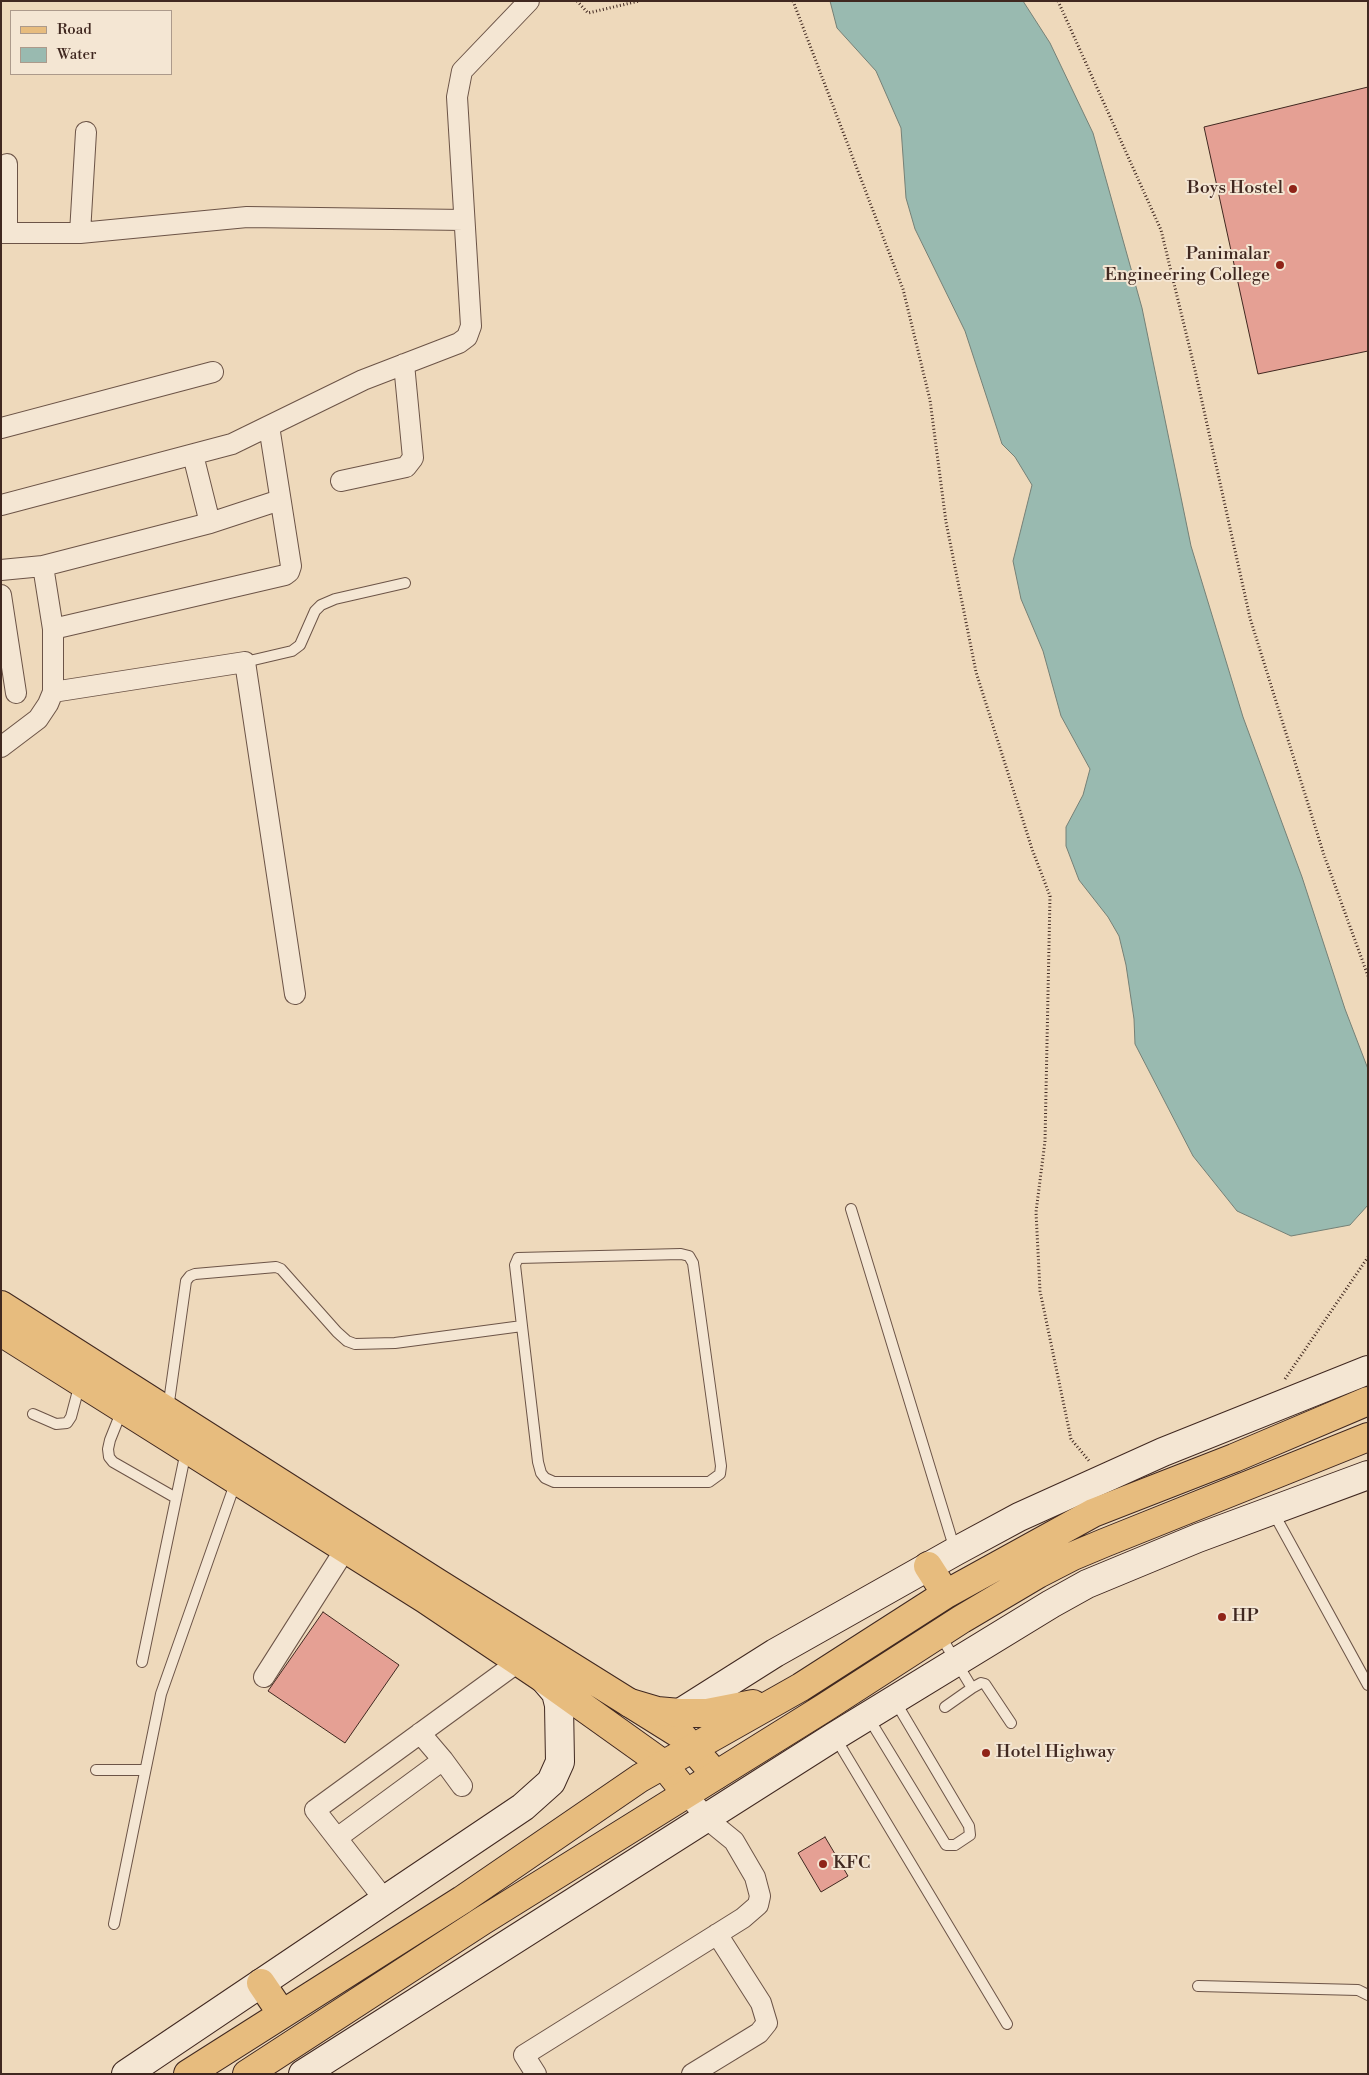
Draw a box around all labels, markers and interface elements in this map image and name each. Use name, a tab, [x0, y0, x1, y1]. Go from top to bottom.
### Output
legend	[10, 10, 172, 75]
text: Road	[57, 20, 92, 39]
text: Water	[57, 45, 96, 64]
place label: Boys Hostel	[1187, 178, 1283, 200]
marker: Boys Hostel	[1287, 183, 1299, 195]
place label: Panimalar Engineering College	[1104, 244, 1270, 286]
marker: Panimalar Engineering College	[1274, 259, 1286, 271]
place label: HP	[1232, 1606, 1259, 1628]
marker: HP	[1216, 1611, 1228, 1623]
place label: Hotel Highway	[996, 1742, 1115, 1764]
marker: Hotel Highway	[980, 1747, 992, 1759]
place label: KFC	[833, 1853, 870, 1875]
marker: KFC	[817, 1858, 829, 1870]

